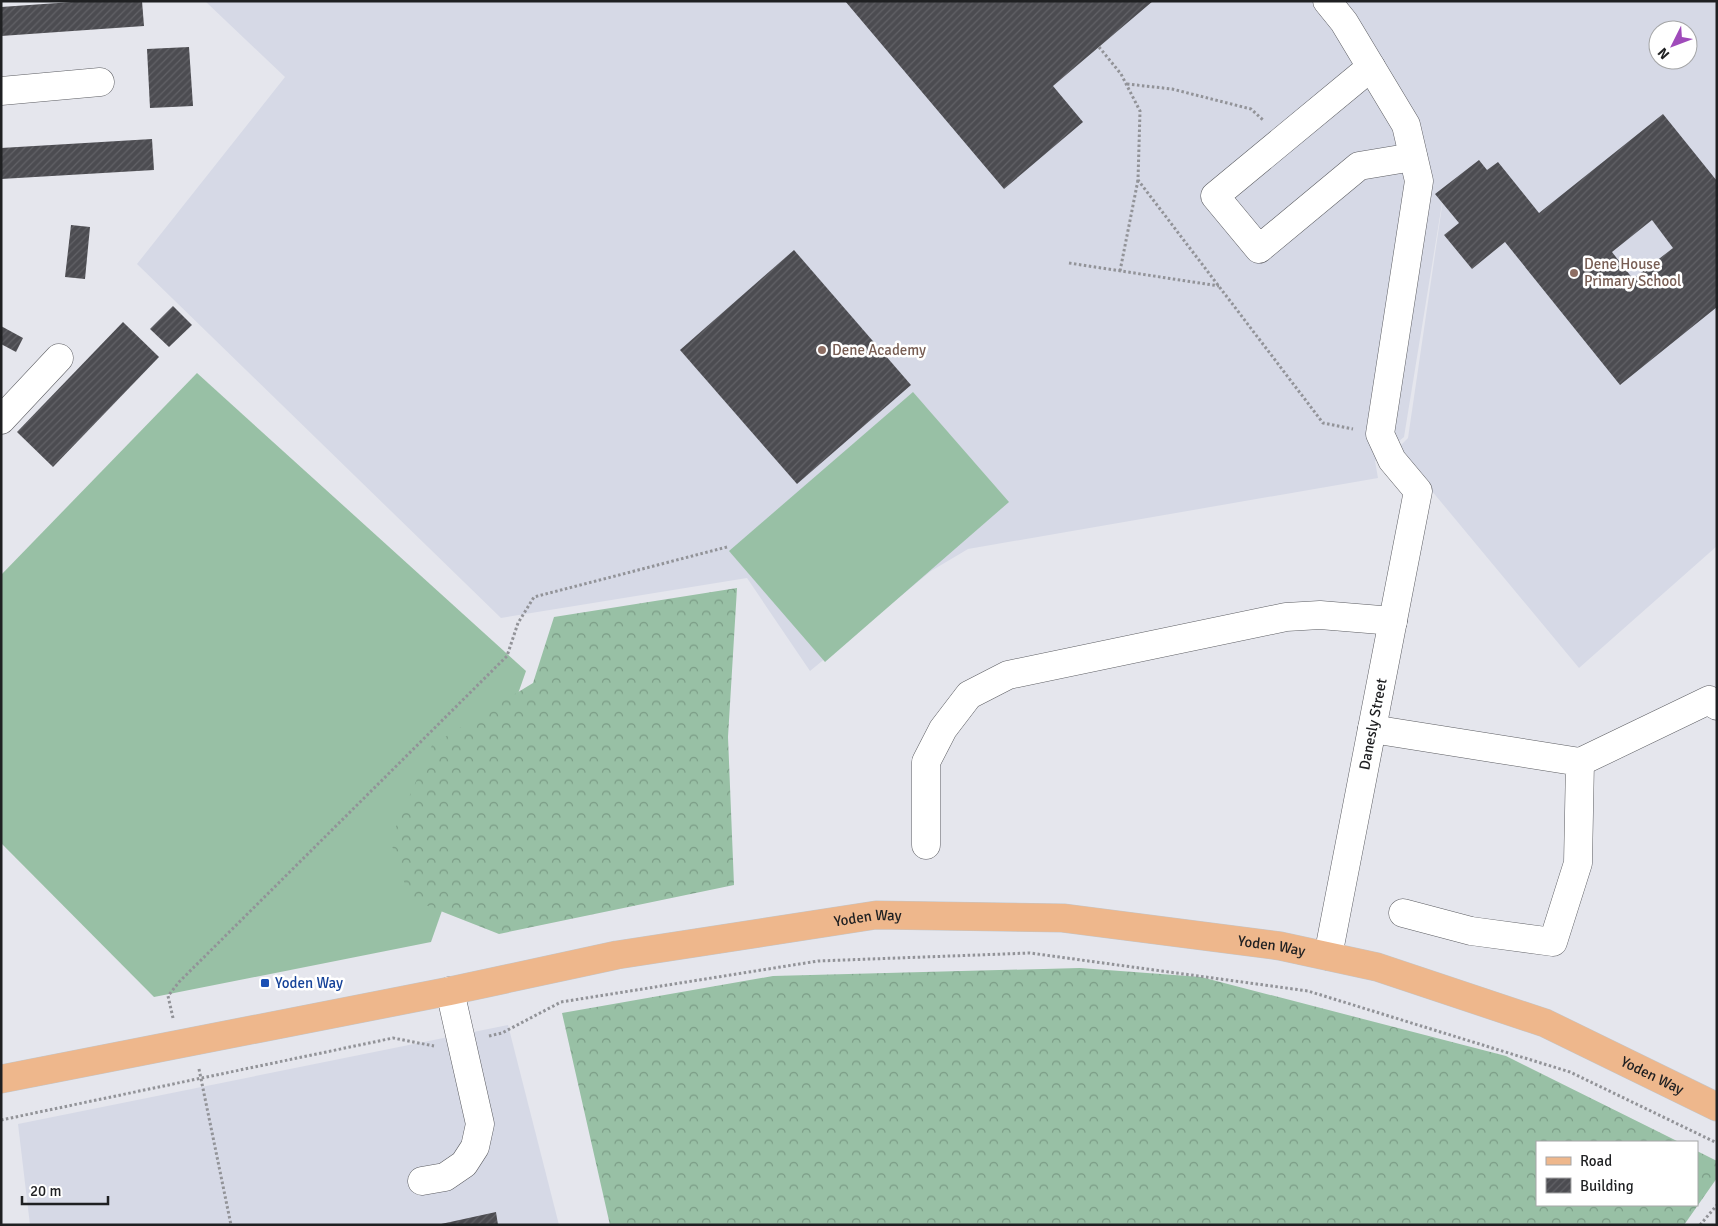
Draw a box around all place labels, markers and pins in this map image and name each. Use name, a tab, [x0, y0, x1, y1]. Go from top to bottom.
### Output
place label: Dene House Primary School	[1584, 255, 1681, 290]
marker: Dene House Primary School	[1568, 267, 1580, 279]
place label: Dene Academy	[832, 341, 926, 359]
marker: Dene Academy	[816, 344, 828, 356]
place label: Yoden Way	[275, 974, 343, 992]
marker: Yoden Way	[259, 977, 271, 989]

